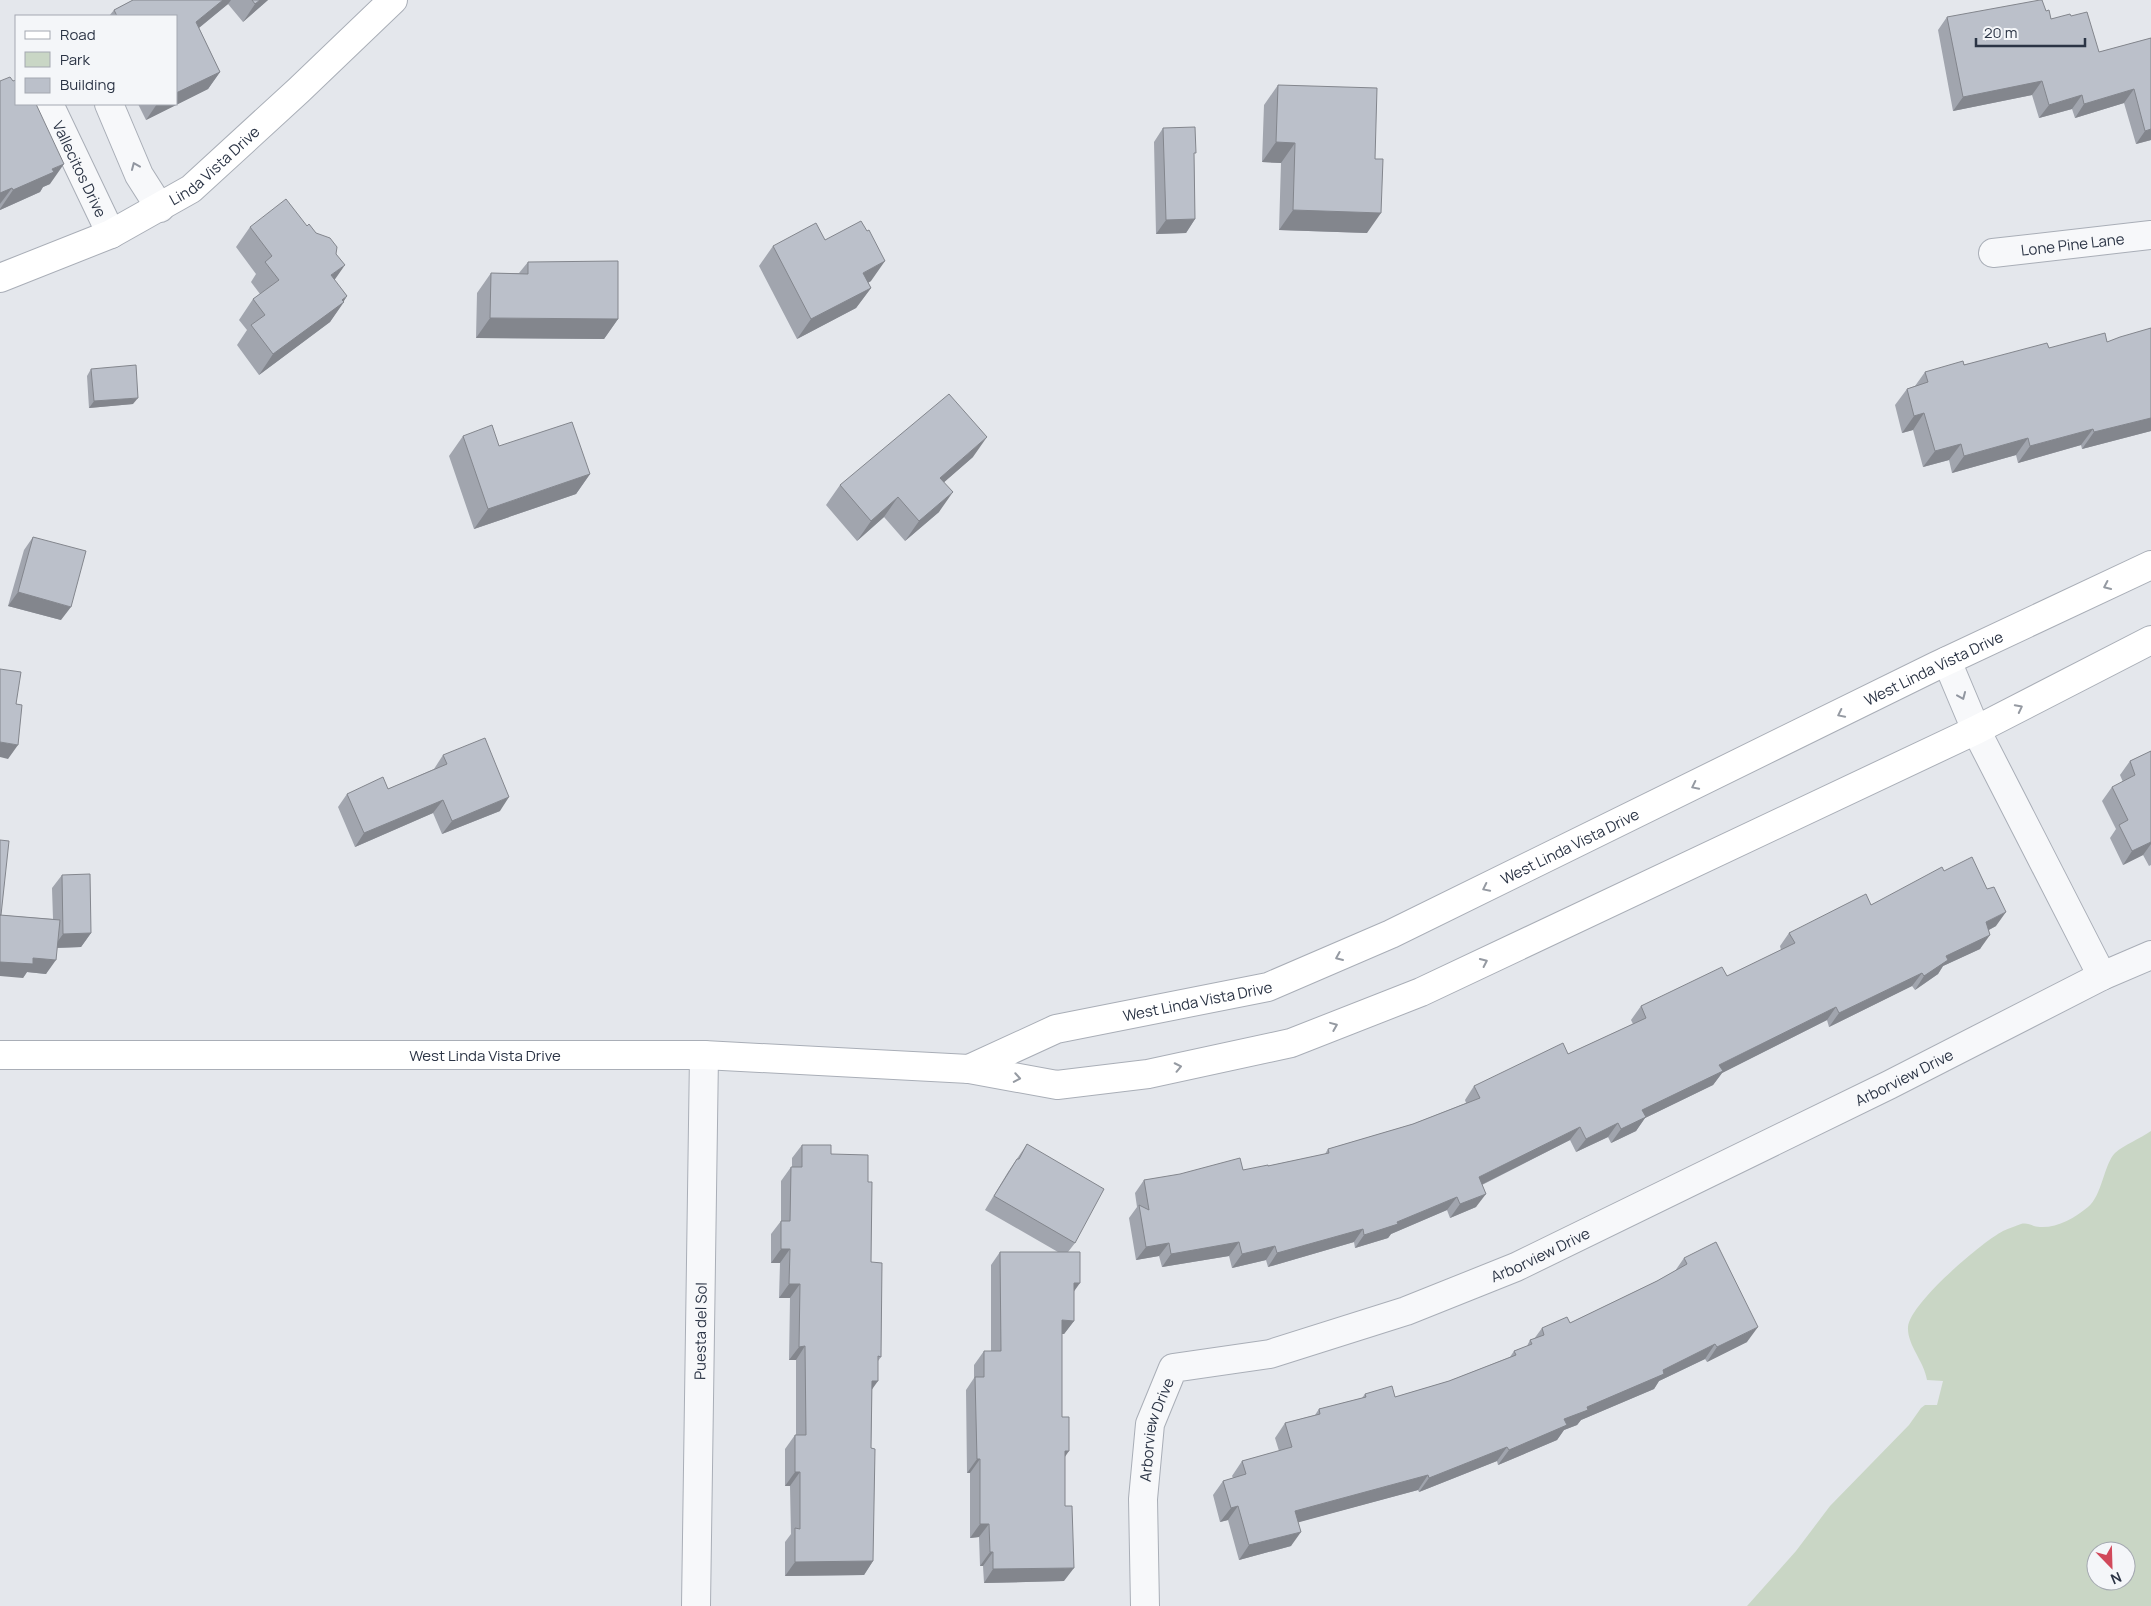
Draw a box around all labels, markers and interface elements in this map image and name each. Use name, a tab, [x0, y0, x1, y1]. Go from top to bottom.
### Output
legend	[15, 15, 178, 105]
scale bar	[1976, 15, 2085, 47]
text: 20 m	[1984, 22, 2017, 43]
text: Road	[60, 24, 96, 45]
text: Park	[60, 49, 90, 70]
text: Building	[60, 74, 115, 95]
street label: Vallecitos Drive	[48, 117, 112, 221]
street label: Linda Vista Drive	[165, 121, 264, 210]
one-way arrow	[131, 162, 142, 171]
street label: Lone Pine Lane	[2020, 228, 2126, 260]
one-way arrow	[2103, 580, 2112, 590]
street label: West Linda Vista Drive	[1860, 625, 2006, 710]
one-way arrow	[1955, 691, 1966, 700]
one-way arrow	[2014, 704, 2023, 714]
one-way arrow	[1837, 708, 1846, 718]
one-way arrow	[1692, 780, 1701, 790]
street label: West Linda Vista Drive	[1497, 803, 1643, 889]
one-way arrow	[1482, 882, 1491, 892]
one-way arrow	[1335, 950, 1344, 961]
one-way arrow	[1478, 958, 1487, 968]
street label: West Linda Vista Drive	[1121, 976, 1274, 1026]
one-way arrow	[1329, 1022, 1338, 1032]
street label: Arborview Drive	[1851, 1043, 1957, 1111]
street label: West Linda Vista Drive	[409, 1045, 561, 1066]
one-way arrow	[1173, 1063, 1182, 1073]
one-way arrow	[1013, 1072, 1022, 1082]
street label: Arborview Drive	[1487, 1222, 1593, 1287]
street label: Puesta del Sol	[689, 1282, 711, 1380]
street label: Arborview Drive	[1134, 1374, 1179, 1483]
north arrow	[2086, 1541, 2136, 1591]
text: N	[2108, 1568, 2125, 1589]

